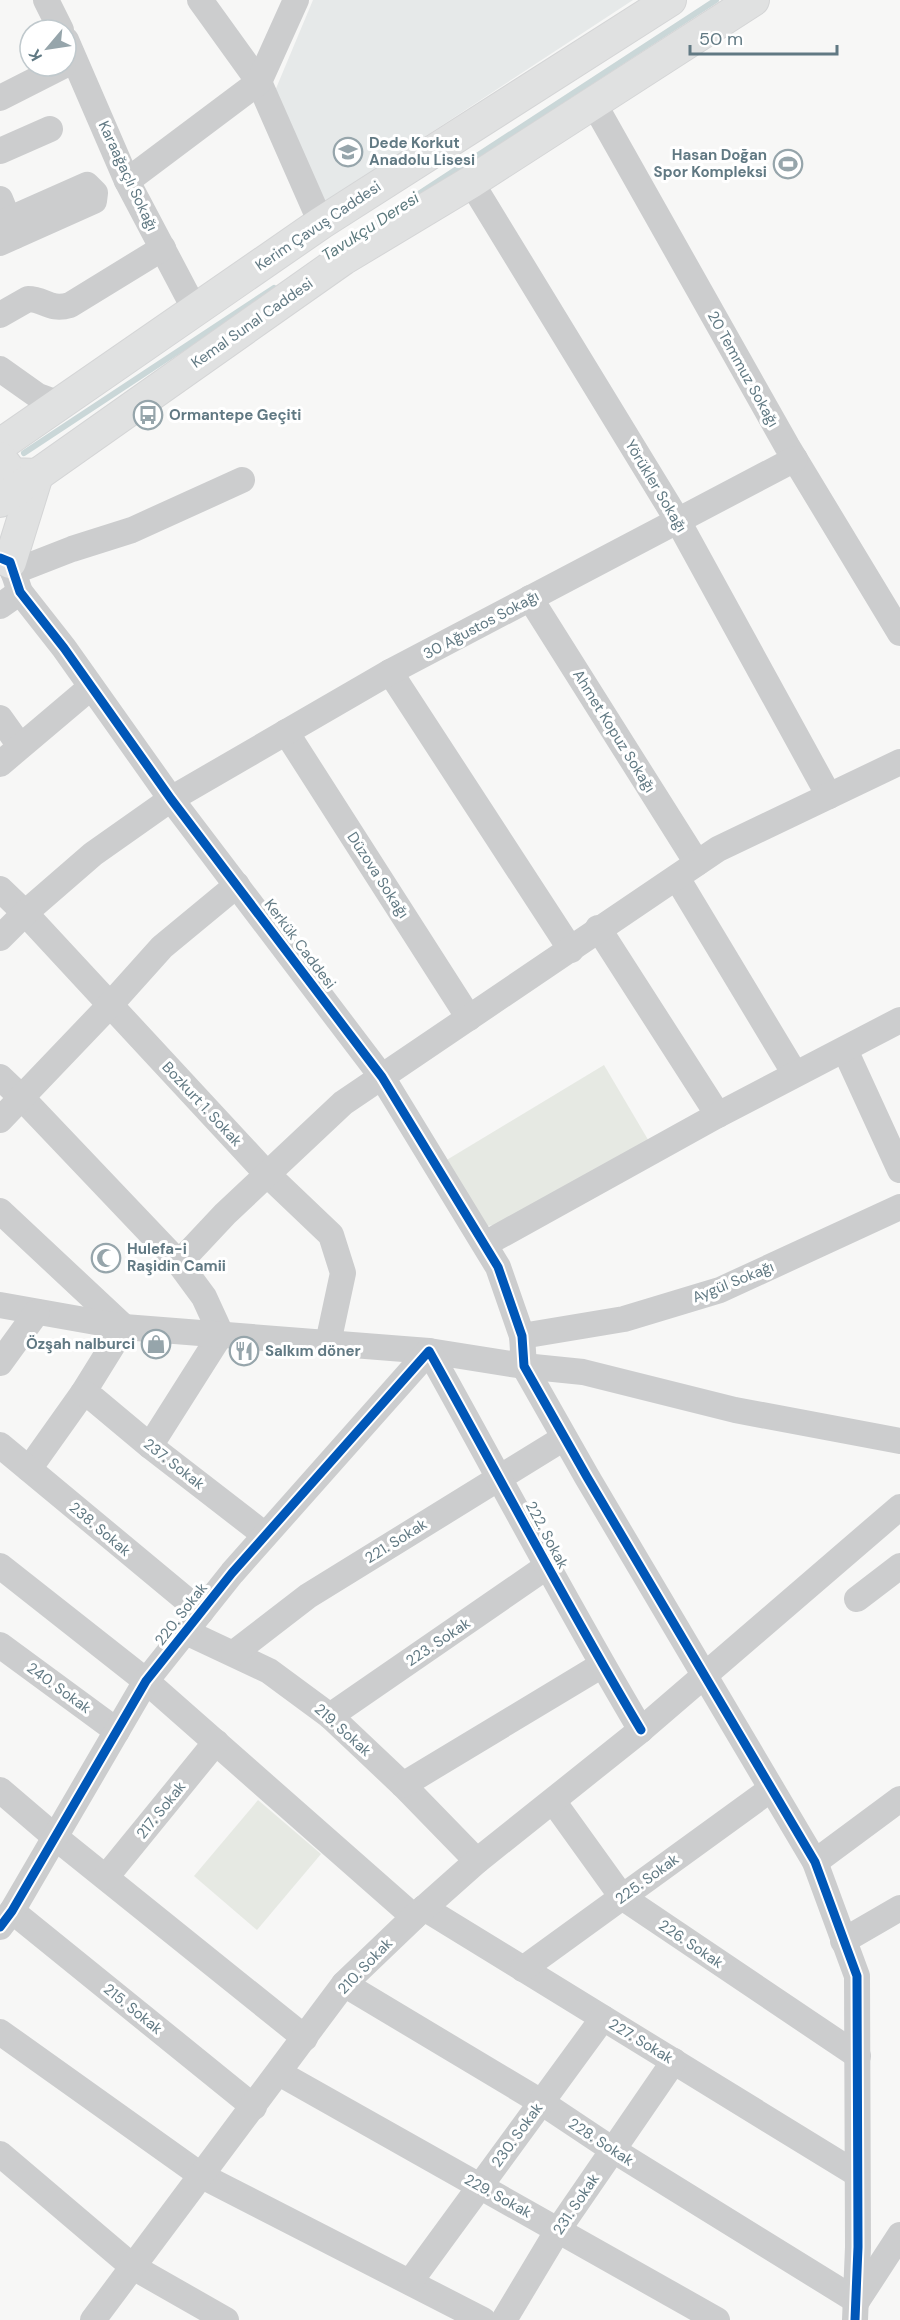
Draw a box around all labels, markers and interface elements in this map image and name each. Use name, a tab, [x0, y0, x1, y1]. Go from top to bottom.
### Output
north arrow	[18, 18, 78, 78]
scale bar	[690, 18, 837, 56]
text: 50 m	[699, 27, 743, 51]
text: K	[23, 45, 47, 65]
street label: Karaağaçlı Sokağı	[94, 118, 162, 234]
place label: Dede Korkut Anadolu Lisesi	[369, 133, 475, 170]
school or university icon: Dede Korkut Anadolu Lisesi	[332, 136, 364, 168]
place label: Hasan Doğan Spor Kompleksi	[654, 145, 767, 182]
sports icon: Hasan Doğan Spor Kompleksi	[772, 148, 804, 180]
street label: Kerim Çavuş Caddesi	[251, 177, 385, 275]
water label: Tavukçu Deresi	[318, 187, 424, 266]
street label: Kemal Sunal Caddesi	[187, 273, 317, 373]
street label: 20 Temmuz Sokağı	[703, 308, 783, 430]
bus stop icon: Ormantepe Geçiti	[132, 399, 164, 431]
place label: Ormantepe Geçiti	[169, 405, 301, 425]
street label: Yörükler Sokağı	[621, 436, 691, 536]
street label: 30 Ağustos Sokağı	[420, 586, 542, 664]
street label: Ahmet Kopuz Sokağı	[568, 666, 660, 796]
street label: Düzova Sokağı	[343, 828, 413, 922]
street label: Kerkük Caddesi	[260, 895, 340, 993]
street label: Bozkurt 1. Sokak	[158, 1057, 247, 1151]
place label: Hulefa-i Raşidin Camii	[127, 1239, 226, 1276]
mosque icon: Hulefa-i Raşidin Camii	[90, 1242, 122, 1274]
street label: Aygül Sokağı	[689, 1257, 777, 1307]
shop icon: Özşah nalburci	[140, 1328, 172, 1360]
place label: Özşah nalburci	[26, 1334, 135, 1354]
restaurant icon: Salkım döner	[228, 1335, 260, 1367]
place label: Salkım döner	[265, 1341, 361, 1361]
street label: 237. Sokak	[139, 1434, 209, 1494]
street label: 238. Sokak	[65, 1497, 135, 1561]
street label: 222. Sokak	[521, 1498, 573, 1573]
street label: 221. Sokak	[361, 1514, 431, 1568]
street label: 220. Sokak	[150, 1578, 212, 1650]
street label: 223. Sokak	[402, 1613, 475, 1671]
street label: 240. Sokak	[23, 1658, 96, 1718]
street label: 219. Sokak	[310, 1699, 376, 1761]
street label: 217. Sokak	[132, 1777, 191, 1843]
street label: 225. Sokak	[611, 1849, 683, 1909]
street label: 226. Sokak	[655, 1915, 728, 1973]
street label: 210. Sokak	[333, 1933, 397, 1998]
street label: 215. Sokak	[99, 1979, 167, 2039]
street label: 227. Sokak	[605, 2014, 677, 2068]
street label: 230. Sokak	[487, 2098, 547, 2171]
street label: 228. Sokak	[565, 2113, 638, 2171]
street label: 229. Sokak	[461, 2169, 536, 2223]
street label: 231. Sokak	[548, 2169, 604, 2238]

